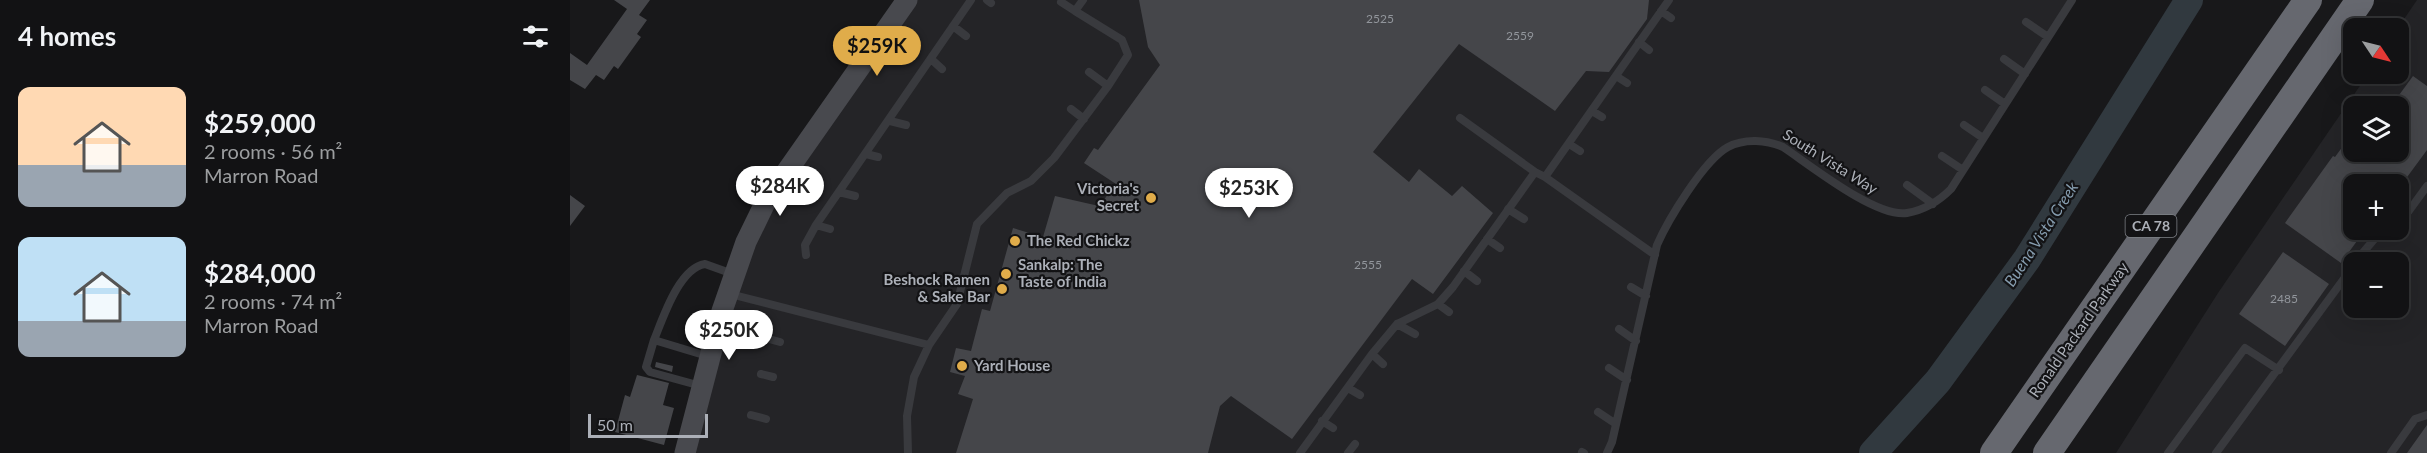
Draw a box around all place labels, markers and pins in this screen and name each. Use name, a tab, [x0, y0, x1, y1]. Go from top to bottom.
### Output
pin: $259K	[835, 26, 919, 77]
pin: $284K	[738, 166, 822, 217]
pin: $253K	[1207, 168, 1291, 219]
place label: Victoria's Secret	[1076, 179, 1139, 214]
marker: Victoria's Secret	[1144, 191, 1158, 205]
place label: The Red Chickz	[1027, 231, 1130, 249]
marker: The Red Chickz	[1008, 234, 1022, 248]
place label: Sankalp: The Taste of India	[1018, 255, 1107, 290]
marker: Sankalp: The Taste of India	[999, 267, 1013, 281]
place label: Beshock Ramen & Sake Bar	[883, 270, 990, 305]
marker: Beshock Ramen & Sake Bar	[995, 282, 1009, 296]
pin: $250K	[687, 310, 771, 361]
place label: Yard House	[973, 356, 1050, 374]
marker: Yard House	[955, 359, 969, 373]

